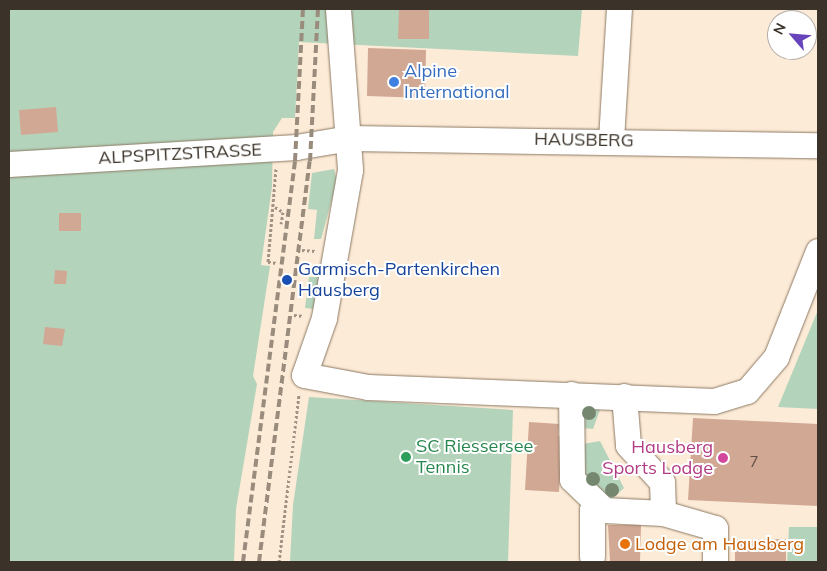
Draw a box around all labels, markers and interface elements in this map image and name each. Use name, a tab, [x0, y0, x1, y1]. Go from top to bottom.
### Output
north arrow	[767, 10, 817, 60]
text: N	[769, 20, 790, 37]
place label: Alpine International	[404, 61, 510, 104]
marker: Alpine International	[388, 76, 400, 88]
street label: HAUSBERG	[534, 128, 634, 152]
street label: ALPSPITZSTRASSE	[98, 139, 262, 169]
place label: Garmisch-Partenkirchen Hausberg	[298, 259, 500, 302]
marker: Garmisch-Partenkirchen Hausberg	[280, 273, 294, 287]
place label: SC Riessersee Tennis	[416, 436, 533, 478]
place label: Hausberg Sports Lodge	[602, 437, 713, 479]
marker: SC Riessersee Tennis	[400, 451, 412, 463]
marker: Hausberg Sports Lodge	[717, 452, 729, 464]
house number: 7	[750, 453, 758, 471]
place label: Lodge am Hausberg	[635, 533, 804, 555]
marker: Lodge am Hausberg	[619, 538, 631, 550]

